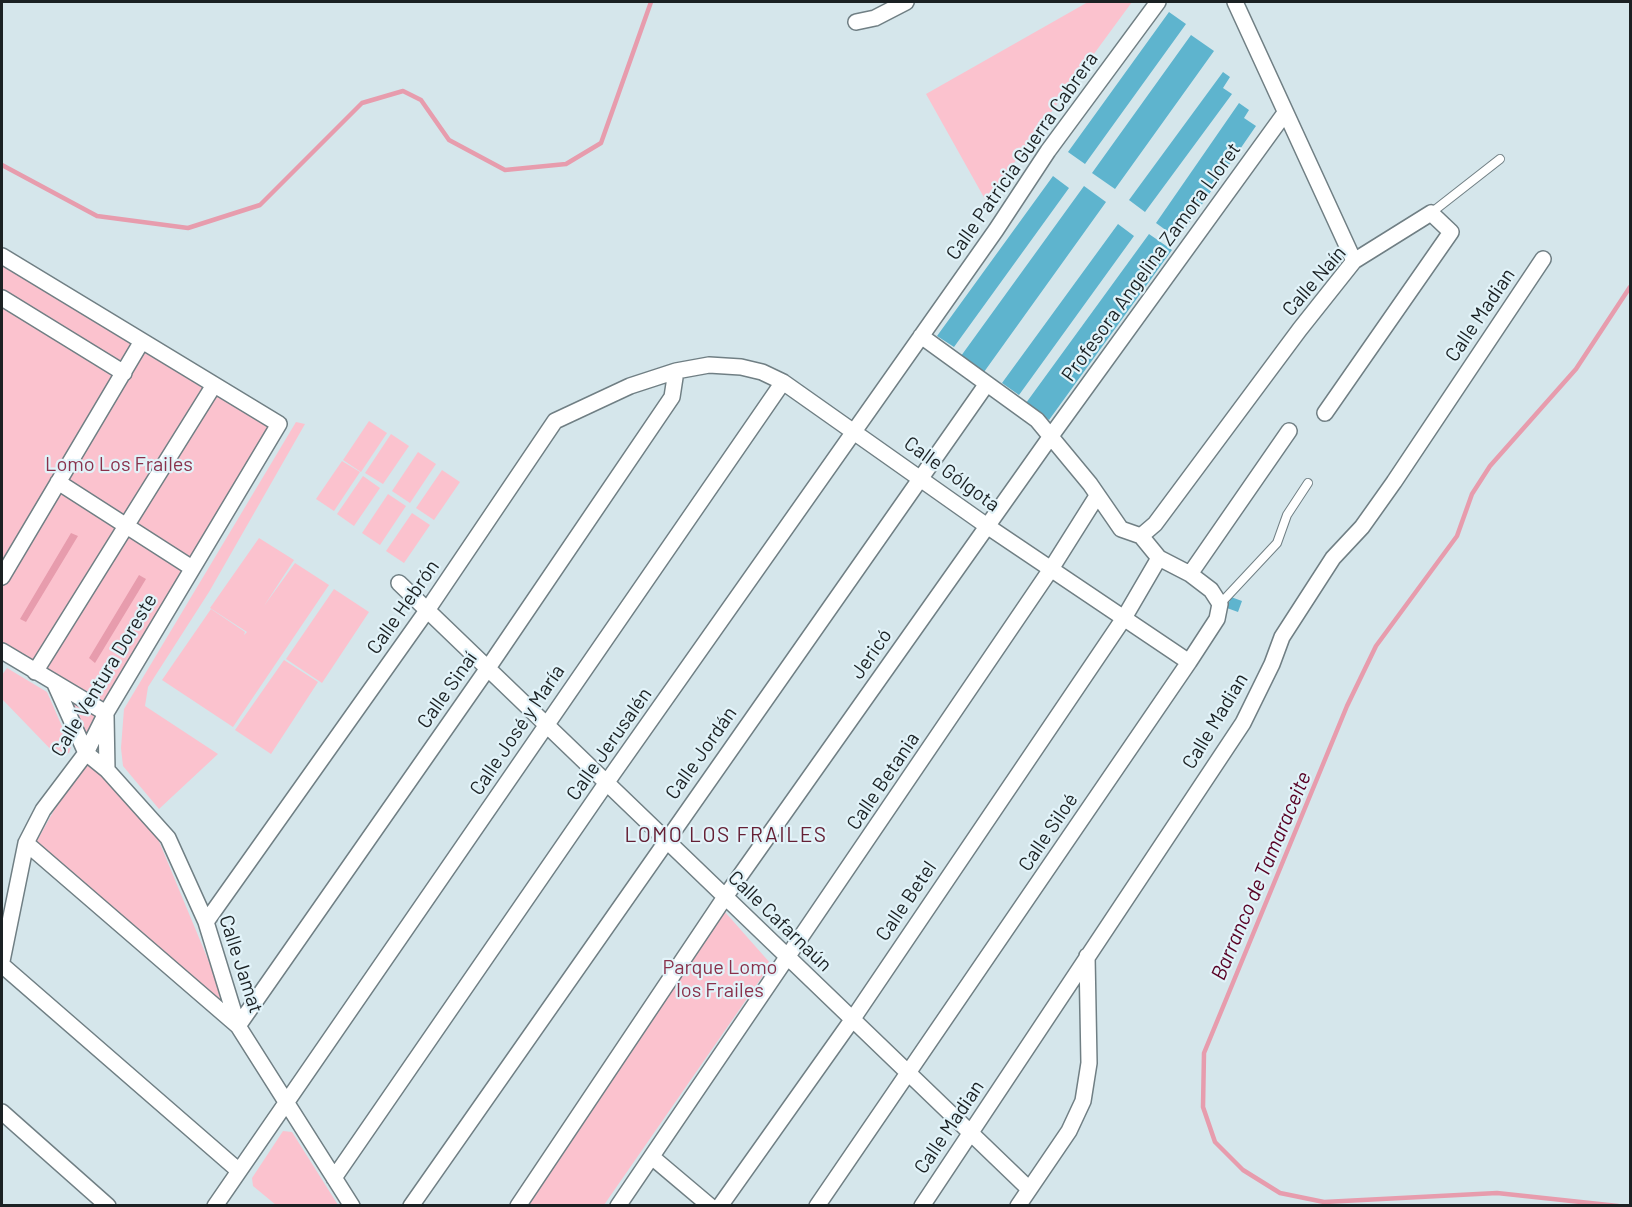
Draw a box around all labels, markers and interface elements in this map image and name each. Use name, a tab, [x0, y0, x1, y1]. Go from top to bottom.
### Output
street label: Calle Patricia Guerra Cabrera	[941, 47, 1103, 265]
street label: Profesora Angelina Zamora Lloret	[1056, 138, 1246, 386]
street label: Calle Naín	[1277, 241, 1351, 321]
street label: Calle Madian	[1440, 264, 1520, 366]
street label: Calle Gólgota	[899, 431, 1005, 517]
park label: Lomo Los Frailes	[45, 452, 193, 476]
street label: Calle Hebrón	[362, 555, 444, 659]
street label: Calle Ventura Doreste	[46, 589, 162, 761]
street label: Jericó	[845, 624, 897, 684]
street label: Calle Sinaí	[412, 647, 482, 733]
street label: Calle José y María	[464, 660, 570, 800]
street label: Calle Madian	[1177, 669, 1253, 773]
street label: Calle Jerusalén	[561, 683, 657, 805]
street label: Calle Jordán	[660, 702, 742, 804]
street label: Calle Betania	[842, 728, 924, 834]
water label: Barranco de Tamaraceite	[1206, 768, 1316, 984]
street label: Calle Siloé	[1013, 788, 1083, 876]
district label: LOMO LOS FRAILES	[624, 822, 828, 848]
street label: Calle Betel	[871, 856, 941, 946]
street label: Calle Cafarnaún	[723, 865, 837, 977]
street label: Calle Jamat	[214, 912, 268, 1016]
park label: Parque Lomo los Frailes	[662, 955, 778, 1002]
street label: Calle Madian	[909, 1076, 989, 1178]

